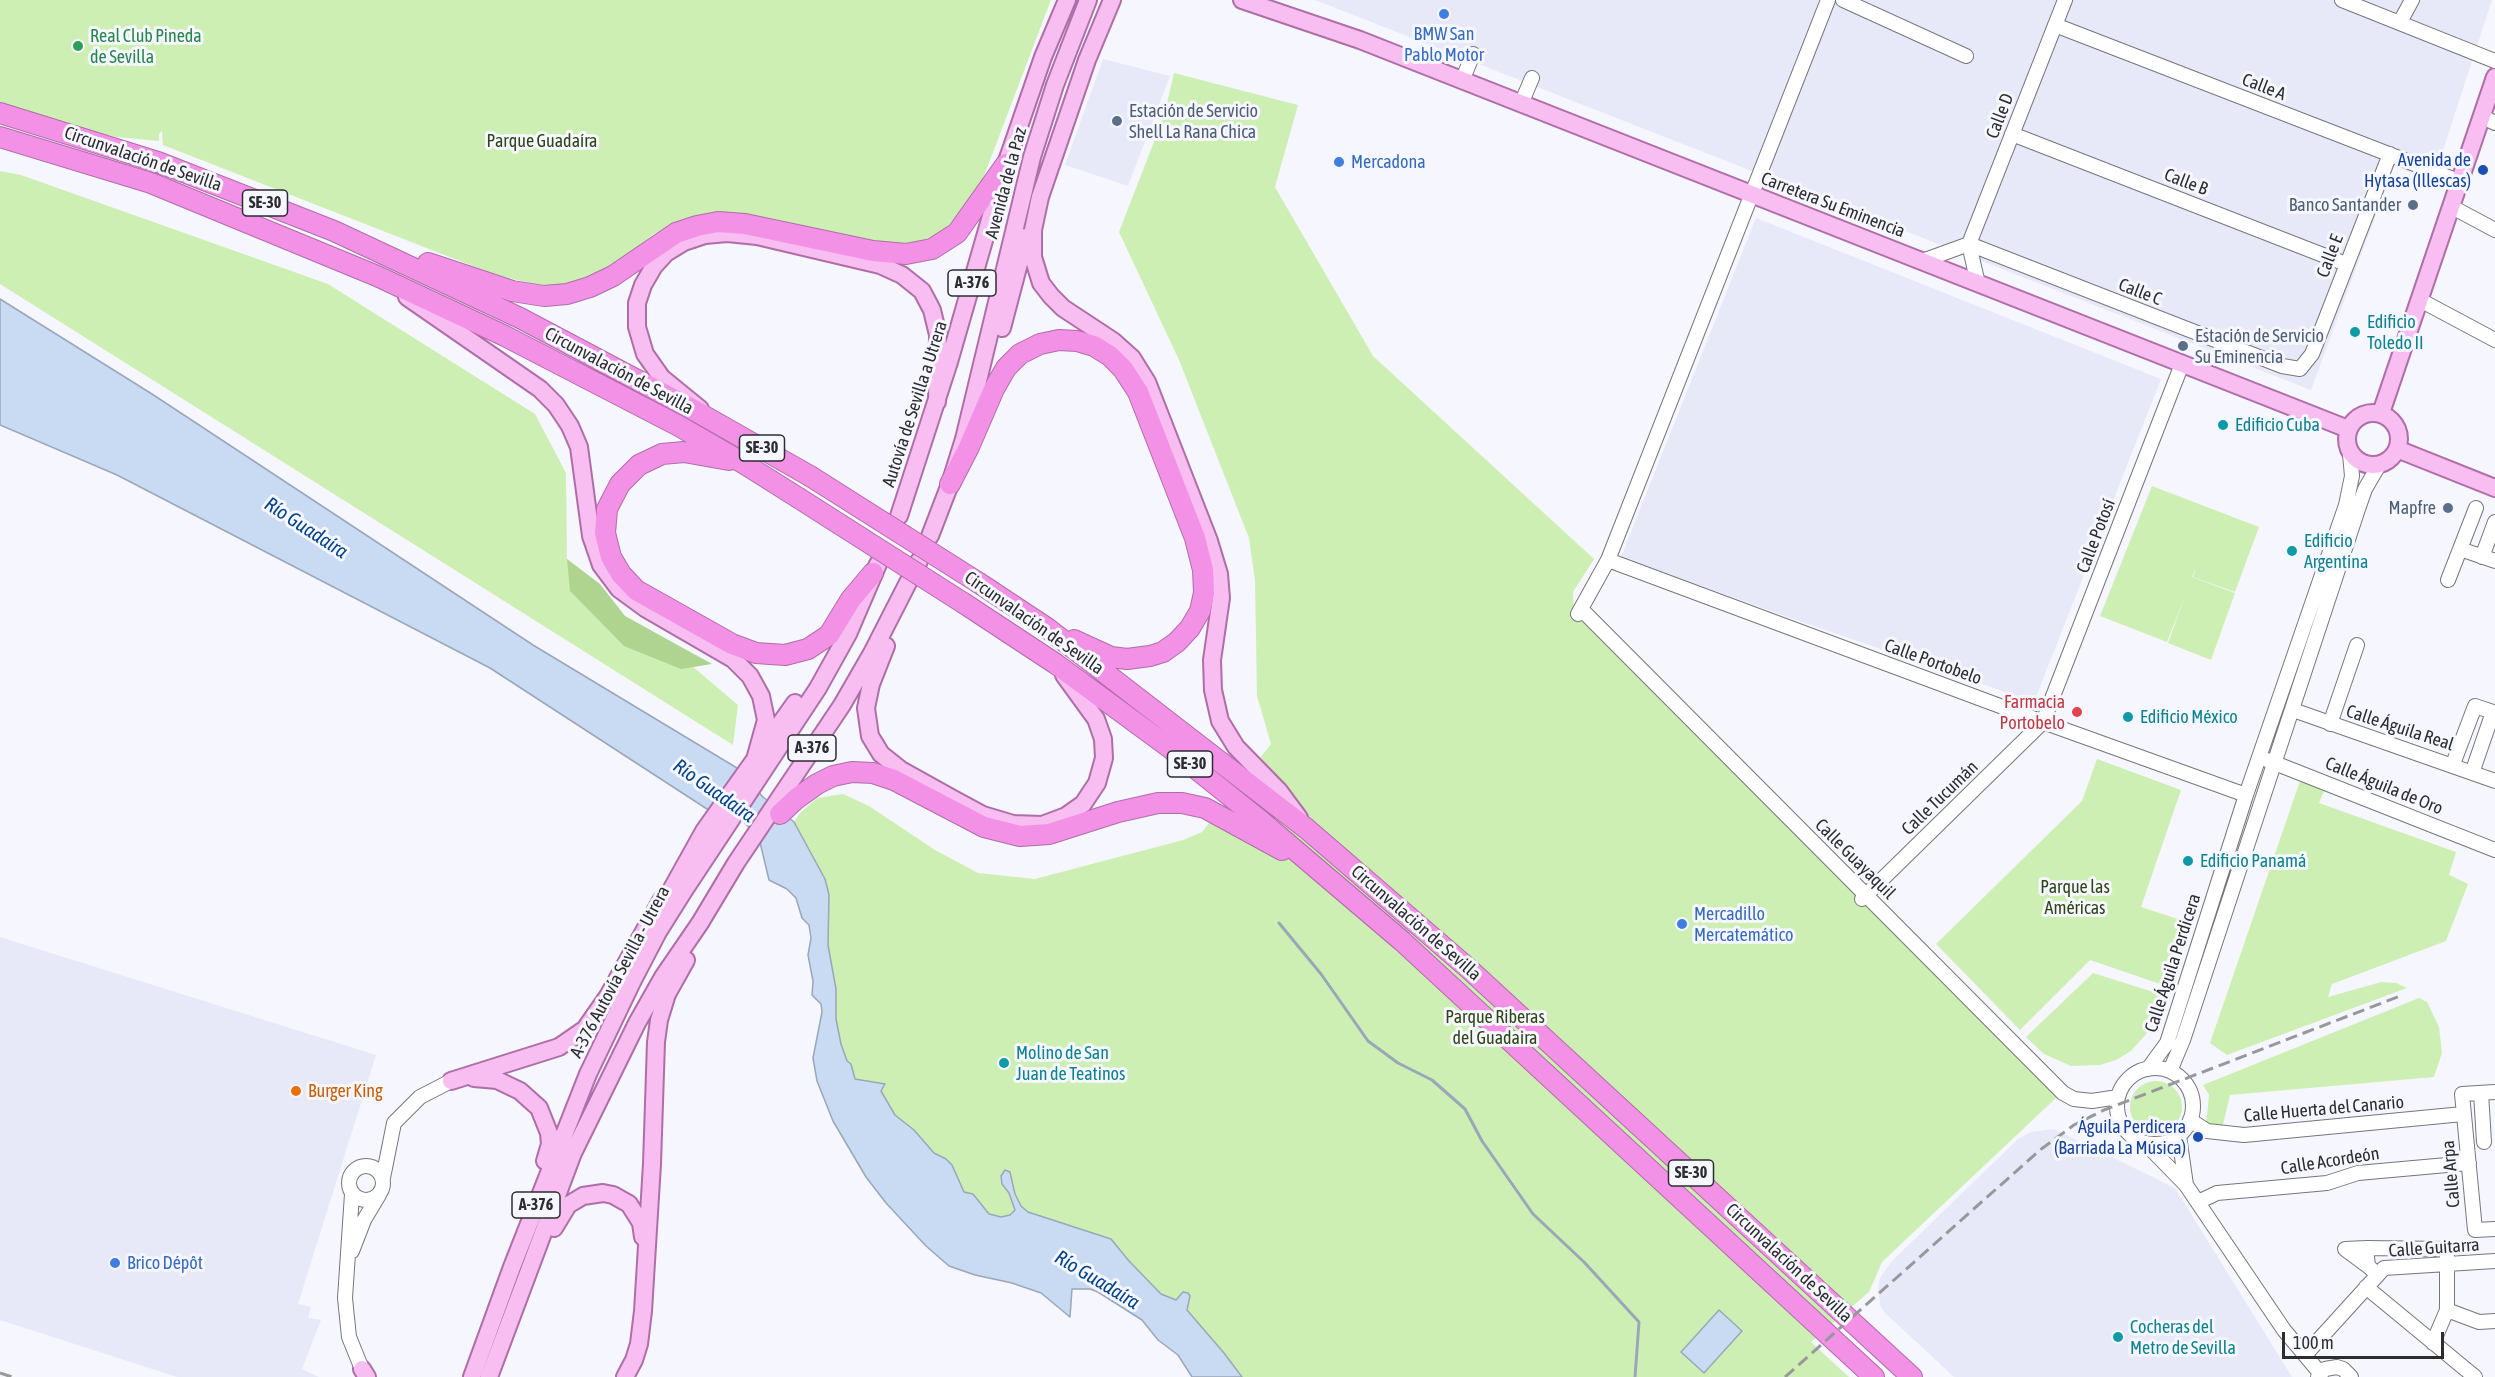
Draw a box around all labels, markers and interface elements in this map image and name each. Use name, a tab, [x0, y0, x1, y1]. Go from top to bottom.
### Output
marker: BMW San Pablo Motor	[1437, 7, 1451, 21]
place label: BMW San Pablo Motor	[1404, 23, 1484, 66]
place label: Real Club Pineda de Sevilla	[90, 25, 202, 68]
marker: Real Club Pineda de Sevilla	[71, 39, 85, 53]
street label: Calle A	[2239, 69, 2289, 105]
street label: Calle D	[1982, 90, 2018, 142]
place label: Estación de Servicio Shell La Rana Chica	[1129, 100, 1258, 142]
marker: Estación de Servicio Shell La Rana Chica	[1110, 114, 1124, 128]
street label: Circunvalación de Sevilla	[61, 122, 225, 196]
street label: Avenida de la Paz	[981, 125, 1031, 241]
park label: Parque Guadaíra	[487, 130, 597, 152]
place label: Avenida de Hytasa (Illescas)	[2364, 149, 2471, 192]
place label: Mercadona	[1351, 151, 1426, 173]
marker: Mercadona	[1332, 155, 1346, 169]
marker: Avenida de Hytasa (Illescas)	[2476, 163, 2490, 177]
street label: Calle B	[2161, 164, 2211, 200]
street label: Carretera Su Eminencia	[1758, 168, 1908, 242]
road number: SE-30	[242, 190, 288, 216]
place label: Banco Santander	[2289, 194, 2401, 216]
marker: Banco Santander	[2406, 198, 2420, 212]
street label: Calle E	[2312, 232, 2348, 280]
road number: A-376	[948, 270, 996, 296]
street label: Calle C	[2115, 274, 2165, 310]
place label: Edificio Toledo II	[2367, 311, 2424, 354]
street label: Autovía de Sevilla a Utrera	[878, 318, 952, 490]
street label: Circunvalación de Sevilla	[541, 323, 697, 419]
place label: Estación de Servicio Su Eminencia	[2195, 325, 2324, 368]
marker: Edificio Toledo II	[2348, 325, 2362, 339]
marker: Estación de Servicio Su Eminencia	[2176, 339, 2190, 353]
place label: Edificio Cuba	[2235, 414, 2320, 436]
marker: Edificio Cuba	[2216, 418, 2230, 432]
road number: SE-30	[740, 435, 784, 461]
water label: Río Guadaíra	[260, 492, 352, 564]
street label: Calle Potosí	[2072, 496, 2120, 576]
place label: Mapfre	[2389, 497, 2436, 519]
marker: Mapfre	[2441, 501, 2455, 515]
place label: Edificio Argentina	[2304, 530, 2368, 572]
marker: Edificio Argentina	[2285, 544, 2299, 558]
street label: Circunvalación de Sevilla	[960, 567, 1108, 679]
street label: Calle Portobelo	[1881, 634, 1985, 690]
place label: Farmacia Portobelo	[2000, 691, 2065, 734]
street label: Calle Águila Real	[2344, 700, 2456, 756]
marker: Farmacia Portobelo	[2070, 705, 2084, 719]
place label: Edificio México	[2140, 706, 2238, 728]
marker: Edificio México	[2121, 710, 2135, 724]
road number: A-376	[788, 735, 836, 761]
road number: SE-30	[1168, 751, 1212, 777]
street label: Calle Águila de Oro	[2322, 753, 2446, 819]
water label: Río Guadaíra	[669, 754, 759, 828]
street label: Calle Tucumán	[1897, 756, 1983, 840]
street label: Calle Guayaquil	[1810, 814, 1900, 904]
place label: Edificio Panamá	[2200, 850, 2306, 872]
marker: Edificio Panamá	[2181, 854, 2195, 868]
street label: Circunvalación de Sevilla	[1347, 861, 1485, 985]
park label: Parque las Américas	[2040, 876, 2110, 918]
street label: A-376 Autovía Sevilla - Utrera	[566, 882, 674, 1062]
street label: Calle Águila Perdicera	[2140, 891, 2206, 1035]
place label: Mercadillo Mercatemático	[1694, 903, 1794, 946]
marker: Mercadillo Mercatemático	[1675, 917, 1689, 931]
park label: Parque Riberas del Guadaira	[1445, 1006, 1545, 1048]
place label: Molino de San Juan de Teatinos	[1016, 1042, 1125, 1084]
marker: Molino de San Juan de Teatinos	[997, 1056, 1011, 1070]
place label: Burger King	[308, 1080, 383, 1102]
marker: Burger King	[289, 1084, 303, 1098]
street label: Calle Huerta del Canario	[2243, 1091, 2405, 1127]
place label: Águila Perdicera (Barriada La Música)	[2054, 1116, 2186, 1158]
marker: Águila Perdicera (Barriada La Música)	[2191, 1130, 2205, 1144]
street label: Calle Arpa	[2437, 1139, 2465, 1209]
street label: Calle Acordeón	[2279, 1143, 2381, 1179]
road number: SE-30	[1668, 1160, 1714, 1186]
road number: A-376	[512, 1192, 560, 1218]
street label: Circunvalación de Sevilla	[1721, 1199, 1857, 1327]
street label: Calle Guitarra	[2388, 1234, 2480, 1262]
water label: Río Guadaíra	[1050, 1245, 1144, 1315]
place label: Brico Dépôt	[127, 1252, 203, 1274]
marker: Brico Dépôt	[108, 1256, 122, 1270]
place label: Cocheras del Metro de Sevilla	[2130, 1316, 2236, 1358]
scale bar	[2285, 1320, 2447, 1358]
marker: Cocheras del Metro de Sevilla	[2111, 1330, 2125, 1344]
text: 100 m	[2293, 1332, 2334, 1353]

